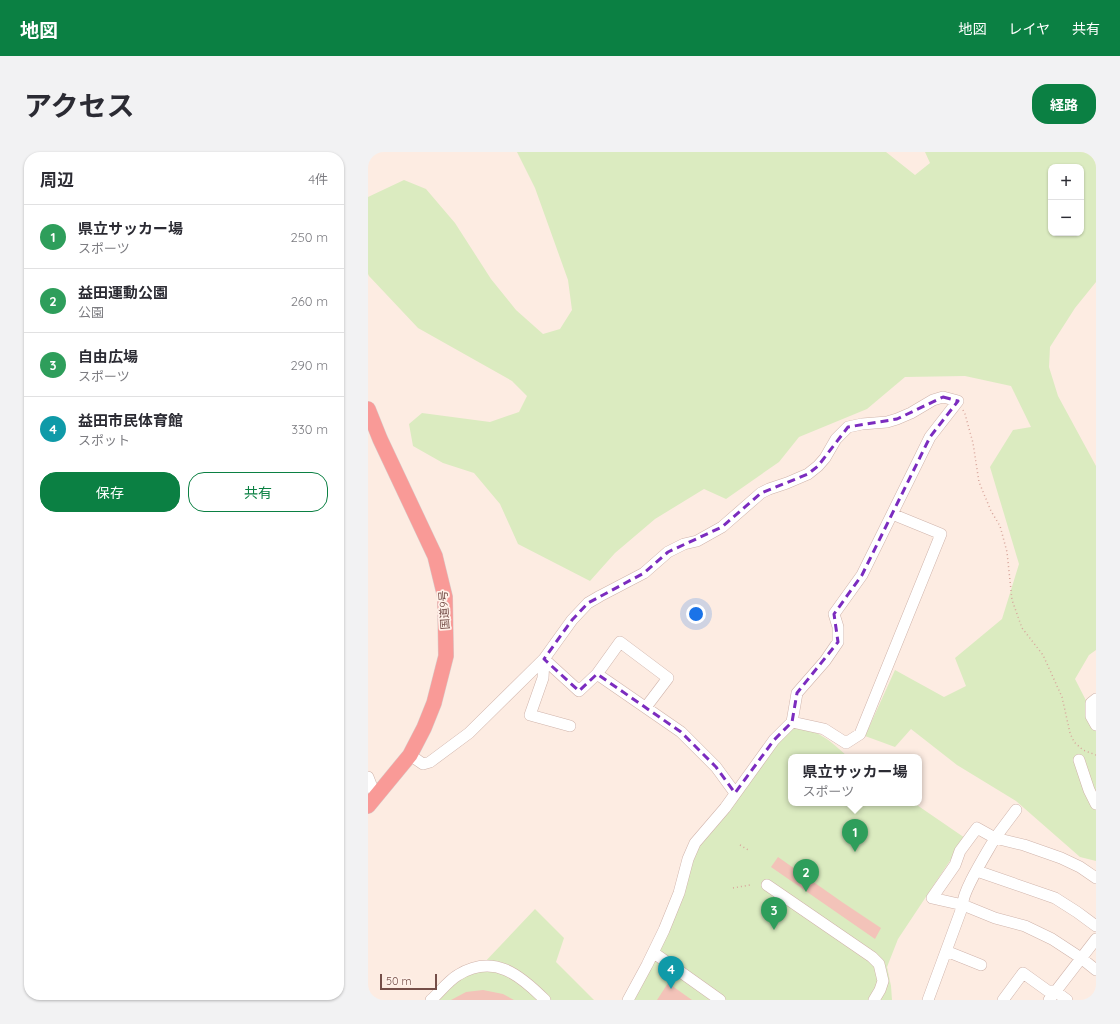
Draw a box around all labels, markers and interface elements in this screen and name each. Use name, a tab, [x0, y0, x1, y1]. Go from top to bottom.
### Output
text: 地図	[20, 18, 58, 42]
text: 地図	[958, 20, 986, 38]
text: レイヤ	[1008, 20, 1050, 38]
text: 共有	[1072, 20, 1100, 38]
button: 経路	[1032, 84, 1096, 124]
text: アクセス	[24, 88, 135, 123]
map controls	[1048, 164, 1084, 236]
button: +	[1048, 164, 1084, 200]
text: 周辺	[40, 169, 74, 190]
text: 4件	[308, 171, 328, 187]
button: −	[1048, 200, 1084, 236]
text: 県立サッカー場	[78, 219, 183, 238]
text: 1	[50, 229, 56, 245]
text: 250 m	[291, 229, 328, 245]
text: スポーツ	[78, 240, 130, 256]
text: 益田運動公園	[78, 283, 168, 302]
text: 2	[49, 293, 57, 309]
text: 260 m	[291, 293, 328, 309]
text: 公園	[78, 304, 104, 320]
text: 自由広場	[78, 347, 138, 366]
text: 3	[50, 357, 56, 373]
text: 290 m	[290, 357, 328, 373]
text: スポーツ	[78, 368, 130, 384]
text: 益田市民体育館	[78, 411, 183, 430]
text: 4	[49, 421, 57, 437]
text: 330 m	[291, 421, 328, 437]
text: スポット	[78, 432, 130, 448]
button: 保存	[40, 472, 180, 512]
button: 共有	[188, 472, 328, 512]
street label: 国道9号	[436, 590, 452, 630]
your location	[686, 604, 706, 624]
popup	[788, 754, 922, 806]
text: 県立サッカー場	[802, 762, 908, 781]
text: スポーツ	[802, 783, 854, 799]
pin: 1	[842, 819, 868, 852]
pin: 2	[793, 859, 819, 892]
pin: 3	[761, 897, 787, 930]
pin: 4	[658, 956, 684, 989]
scale bar	[380, 972, 437, 991]
text: 50 m	[386, 974, 412, 988]

